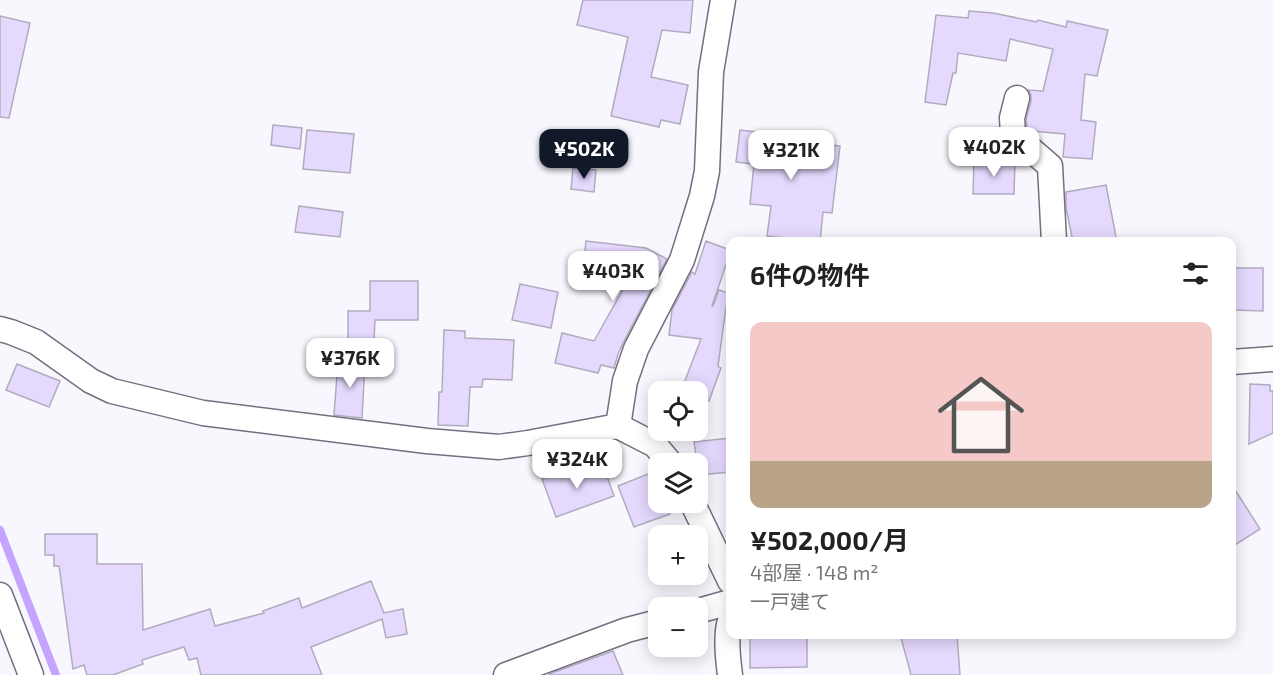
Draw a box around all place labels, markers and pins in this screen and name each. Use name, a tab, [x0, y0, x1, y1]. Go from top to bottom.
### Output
pin: ¥402K	[952, 127, 1036, 178]
pin: ¥502K	[542, 129, 626, 180]
pin: ¥321K	[749, 130, 833, 181]
pin: ¥403K	[571, 251, 655, 302]
pin: ¥376K	[308, 338, 392, 389]
pin: ¥324K	[535, 439, 619, 490]

